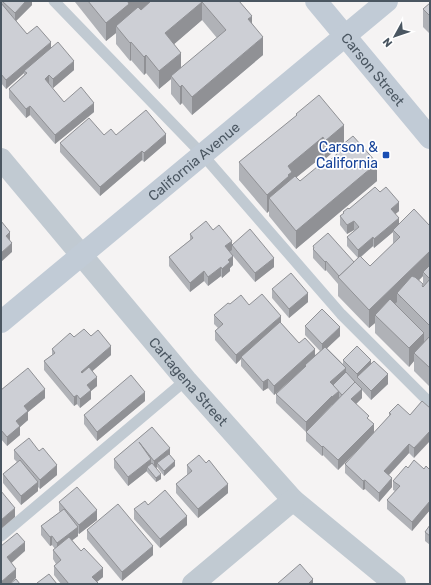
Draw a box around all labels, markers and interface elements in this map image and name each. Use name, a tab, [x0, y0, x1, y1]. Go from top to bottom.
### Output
north arrow	[375, 16, 415, 56]
street label: Carson Street	[337, 30, 408, 110]
text: N	[380, 35, 395, 49]
street label: California Avenue	[145, 119, 244, 205]
place label: Carson & California	[316, 139, 378, 172]
marker: Carson & California	[381, 150, 391, 160]
street label: Cartagena Street	[145, 334, 231, 430]

